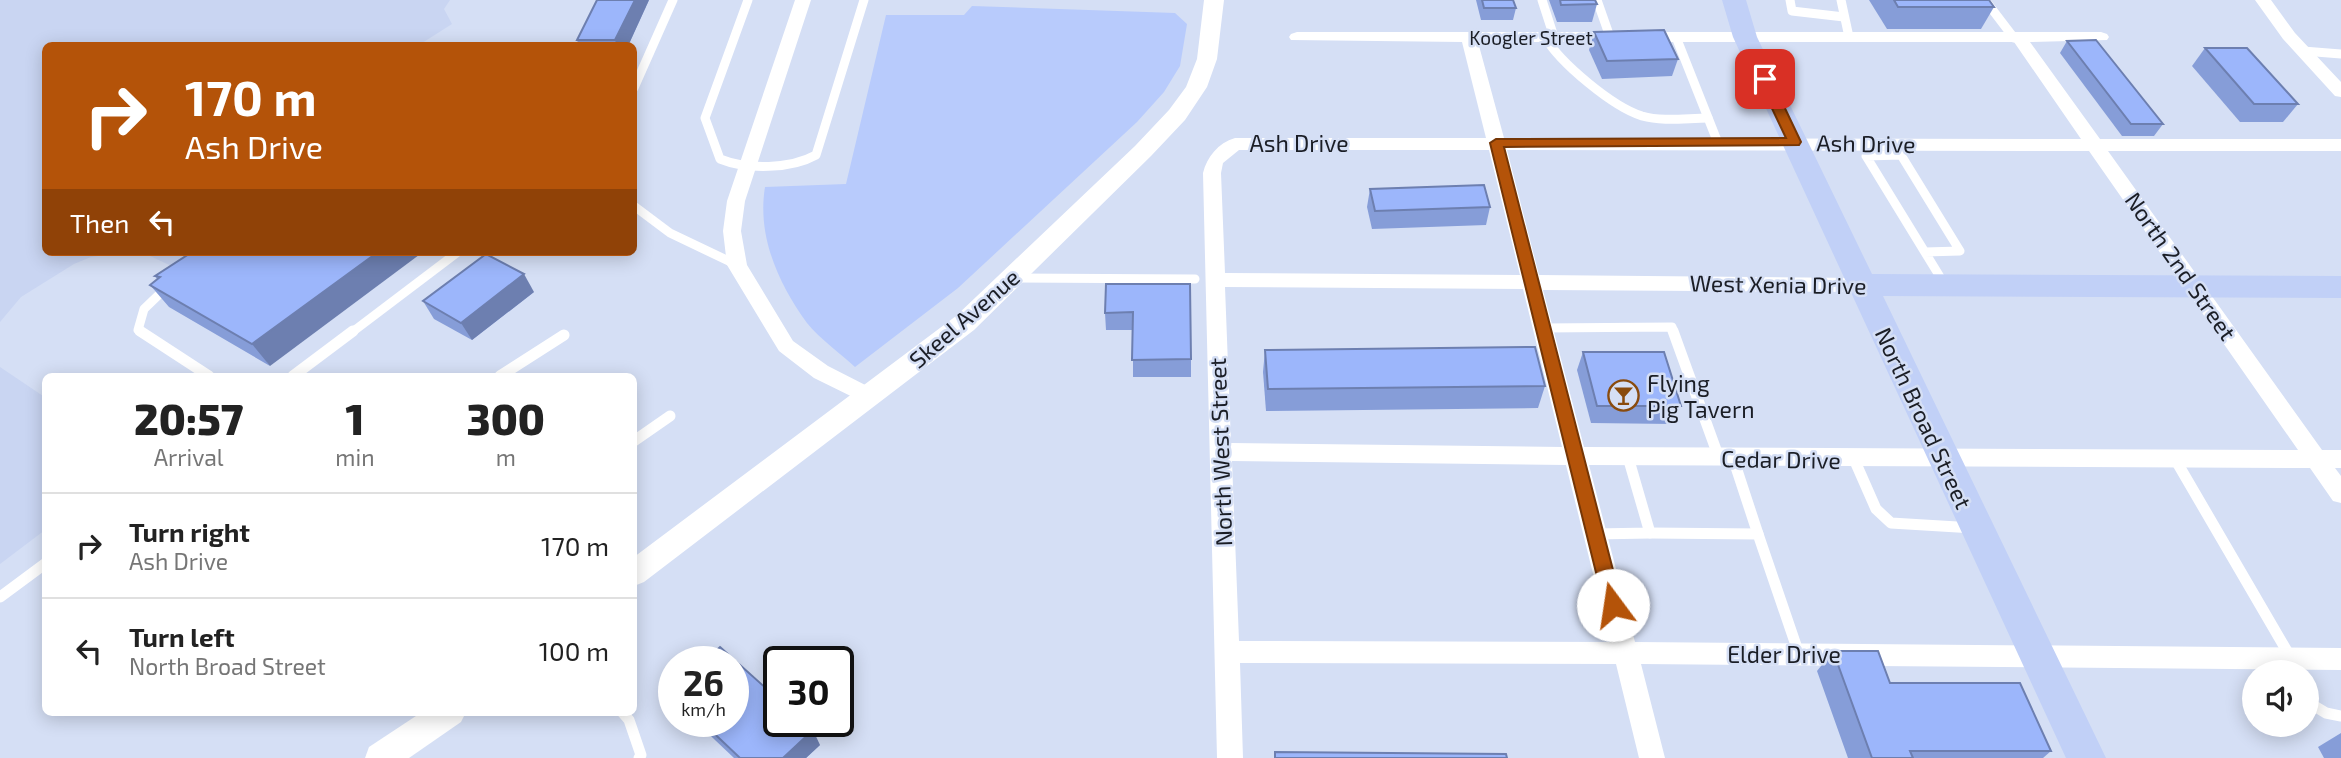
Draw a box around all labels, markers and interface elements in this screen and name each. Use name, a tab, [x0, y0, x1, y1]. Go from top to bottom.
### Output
street label: Koogler Street	[1469, 26, 1593, 49]
pin	[1735, 49, 1795, 109]
icon: arrive	[1746, 60, 1784, 98]
text: 170 m	[185, 67, 317, 126]
icon: right	[70, 70, 161, 161]
text: Ash Drive	[185, 127, 323, 165]
street label: Ash Drive	[1816, 128, 1916, 158]
street label: Ash Drive	[1249, 129, 1349, 157]
street label: North 2nd Street	[2120, 187, 2243, 346]
icon: left	[143, 203, 181, 241]
text: Then	[70, 207, 129, 238]
street label: Skeel Avenue	[903, 263, 1025, 373]
street label: West Xenia Drive	[1689, 268, 1867, 300]
street label: North Broad Street	[1870, 323, 1978, 513]
street label: North West Street	[1203, 357, 1237, 547]
place label: Flying Pig Tavern	[1647, 369, 1755, 423]
bar icon: Flying Pig Tavern	[1607, 379, 1641, 413]
text: 20:57	[134, 393, 243, 443]
text: 1	[345, 393, 364, 443]
text: 300	[467, 393, 545, 443]
text: Arrival	[154, 443, 224, 471]
text: min	[335, 443, 375, 471]
text: m	[496, 443, 516, 471]
street label: Cedar Drive	[1721, 444, 1841, 474]
text: Turn right	[129, 516, 250, 547]
icon: right	[70, 527, 108, 565]
text: 170 m	[541, 530, 609, 561]
text: Ash Drive	[129, 547, 228, 575]
position arrow	[1576, 568, 1650, 642]
text: Turn left	[129, 621, 235, 652]
icon: left	[70, 632, 108, 670]
text: 100 m	[539, 635, 609, 666]
street label: Elder Drive	[1727, 640, 1841, 668]
speed limit sign: 30	[763, 646, 854, 737]
text: North Broad Street	[129, 652, 326, 680]
map controls	[2242, 660, 2319, 737]
button: sound	[2242, 660, 2319, 737]
text: 26	[683, 661, 724, 703]
text: km/h	[681, 698, 726, 720]

